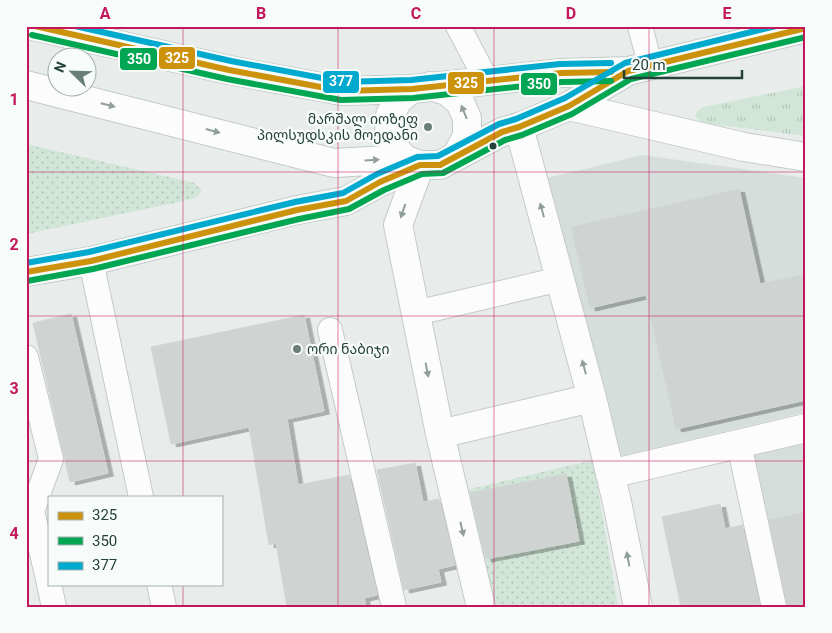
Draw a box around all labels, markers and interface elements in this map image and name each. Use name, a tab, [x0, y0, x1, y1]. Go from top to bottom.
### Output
text: A	[100, 4, 111, 23]
text: B	[256, 4, 266, 23]
text: C	[411, 4, 421, 23]
text: D	[566, 4, 576, 23]
text: E	[723, 4, 732, 23]
line badge: 325	[158, 46, 196, 70]
line badge: 350	[119, 47, 158, 71]
north arrow	[48, 48, 98, 98]
scale bar	[624, 48, 742, 80]
text: 325	[165, 50, 189, 66]
text: 350	[127, 51, 151, 67]
text: 20 m	[632, 56, 666, 74]
text: N	[51, 59, 69, 75]
line badge: 377	[322, 70, 360, 94]
line badge: 325	[447, 71, 485, 95]
line badge: 350	[520, 72, 558, 96]
text: 377	[329, 73, 353, 89]
text: 325	[454, 75, 478, 91]
text: 350	[527, 76, 551, 92]
text: 1	[9, 90, 19, 109]
one-way arrow	[100, 101, 115, 109]
one-way arrow	[460, 104, 468, 119]
place label: მარშალ იოზეფ პილსუდსკის მოედანი	[257, 111, 418, 144]
marker: მარშალ იოზეფ პილსუდსკის მოედანი	[422, 121, 434, 133]
one-way arrow	[206, 127, 221, 135]
unlabelled marker	[488, 141, 498, 151]
one-way arrow	[364, 156, 380, 164]
one-way arrow	[537, 202, 545, 217]
one-way arrow	[399, 204, 406, 219]
text: 2	[9, 235, 19, 254]
place label: ორი ნაბიჯი	[307, 341, 390, 358]
marker: ორი ნაბიჯი	[291, 343, 303, 355]
one-way arrow	[579, 359, 587, 374]
one-way arrow	[424, 363, 432, 379]
text: 3	[9, 379, 19, 398]
legend	[48, 496, 222, 586]
text: 325	[92, 506, 117, 524]
one-way arrow	[458, 521, 466, 536]
text: 4	[9, 524, 19, 543]
text: 350	[92, 532, 117, 550]
one-way arrow	[624, 551, 632, 567]
text: 377	[92, 556, 117, 574]

